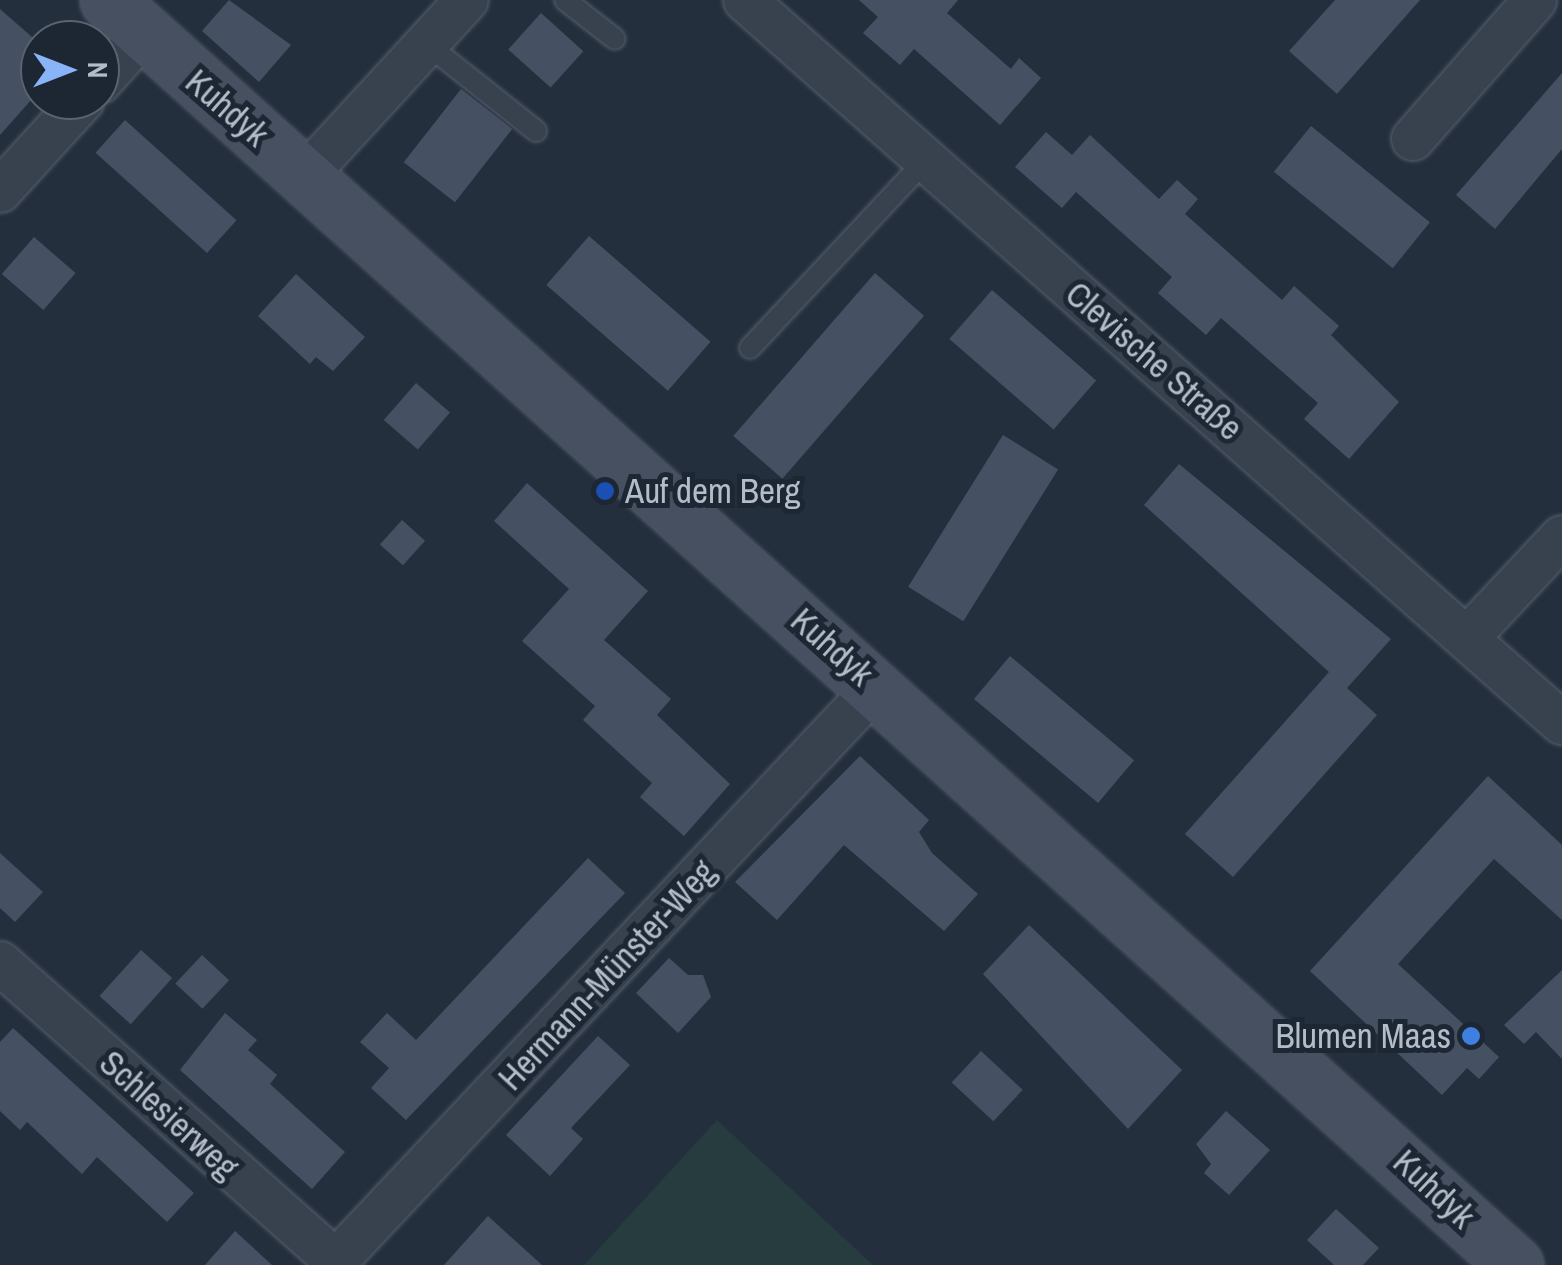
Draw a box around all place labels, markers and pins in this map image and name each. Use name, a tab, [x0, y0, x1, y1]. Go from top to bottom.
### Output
place label: Auf dem Berg	[625, 470, 800, 512]
marker: Auf dem Berg	[594, 480, 616, 502]
place label: Blumen Maas	[1276, 1015, 1451, 1057]
marker: Blumen Maas	[1460, 1025, 1482, 1047]

